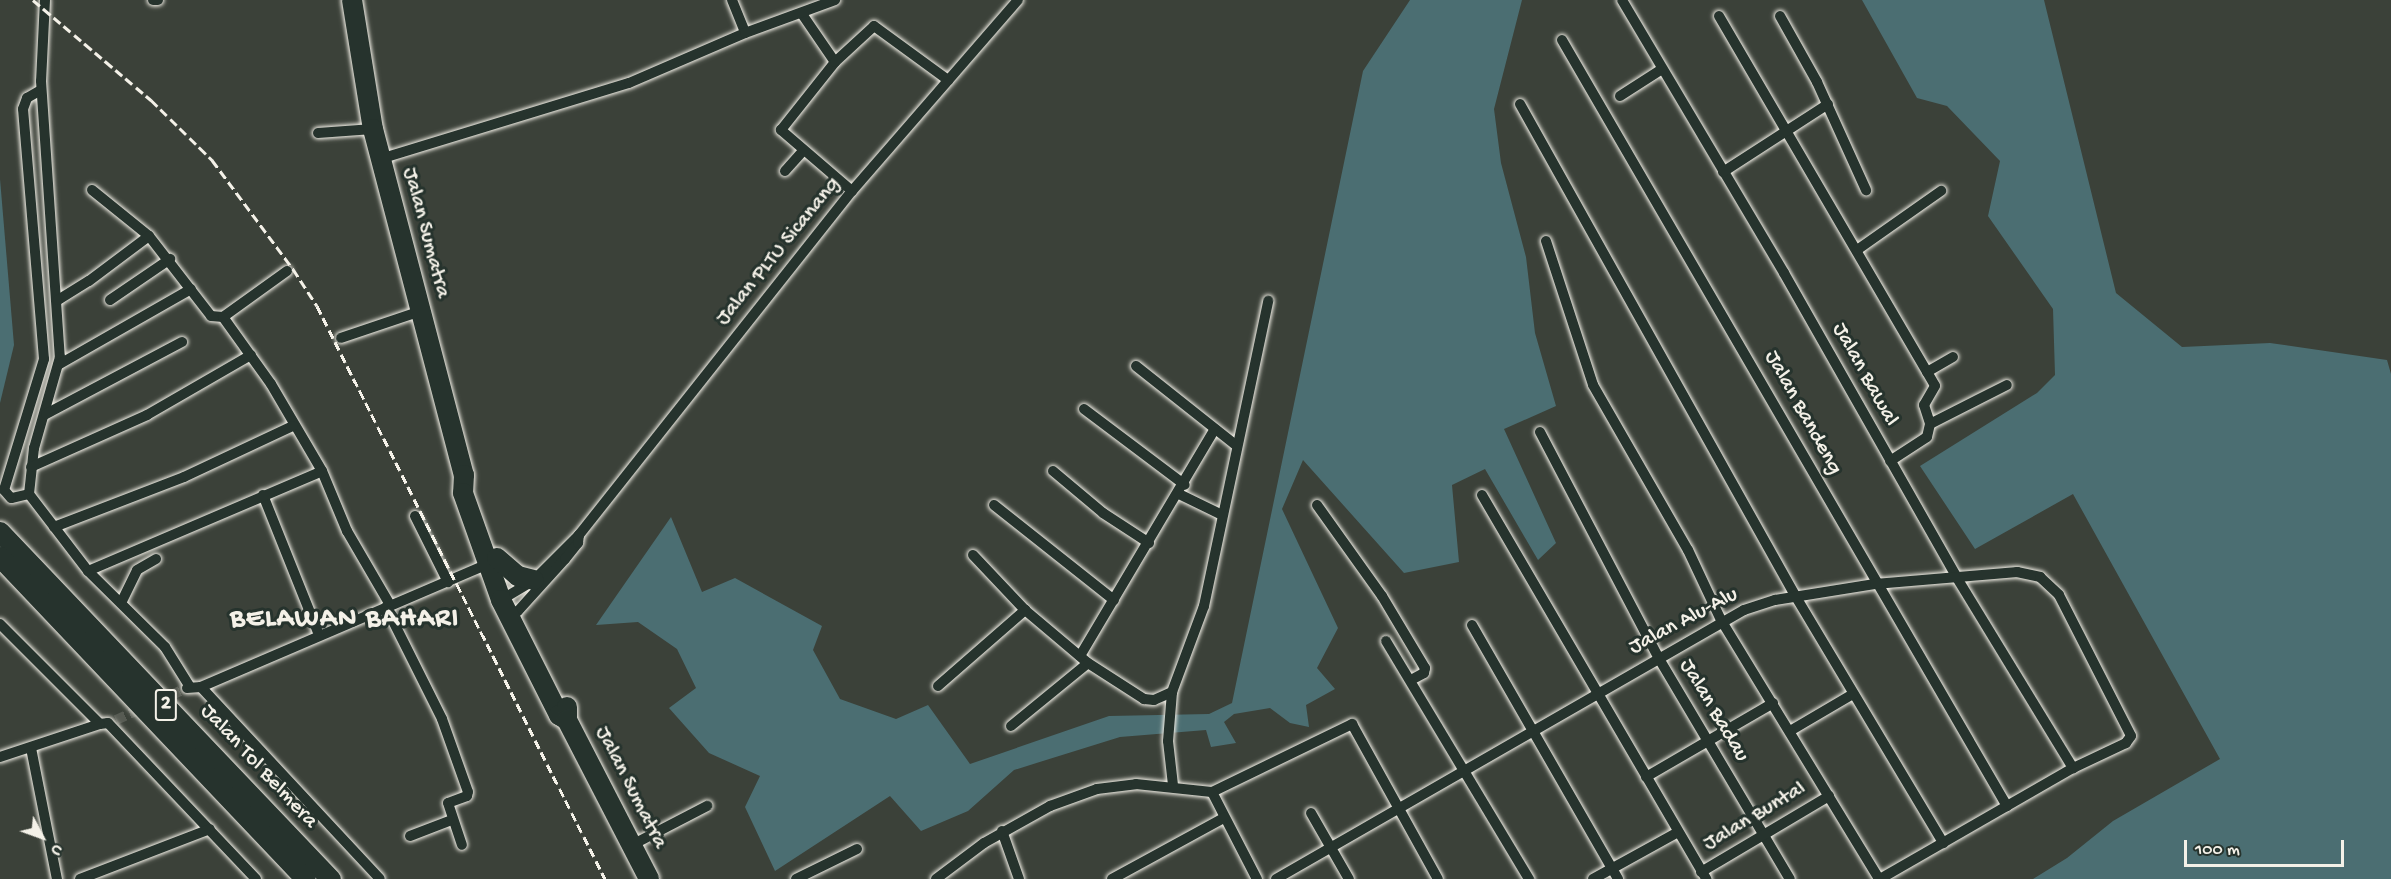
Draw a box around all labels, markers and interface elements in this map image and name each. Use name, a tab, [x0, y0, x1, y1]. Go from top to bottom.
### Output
street label: Jalan Sumatra	[395, 165, 455, 301]
street label: Jalan PLTU Sicanang	[711, 172, 847, 332]
street label: Jalan Bawal	[1825, 319, 1903, 431]
street label: Jalan Bandeng	[1757, 346, 1847, 480]
street label: Jalan Alu-Alu	[1625, 582, 1743, 662]
district label: BELAWAN BAHARI	[230, 603, 460, 637]
street label: Jalan Badau	[1672, 655, 1754, 767]
road number: 2	[154, 687, 178, 723]
street label: Jalan Tol Belmera	[193, 699, 323, 835]
street label: Jalan Sumatra	[588, 722, 672, 854]
street label: Jalan Buntal	[1699, 776, 1811, 858]
north arrow	[12, 807, 72, 867]
scale bar	[2187, 828, 2348, 866]
text: U	[46, 839, 66, 859]
text: 100 m	[2195, 840, 2240, 861]

